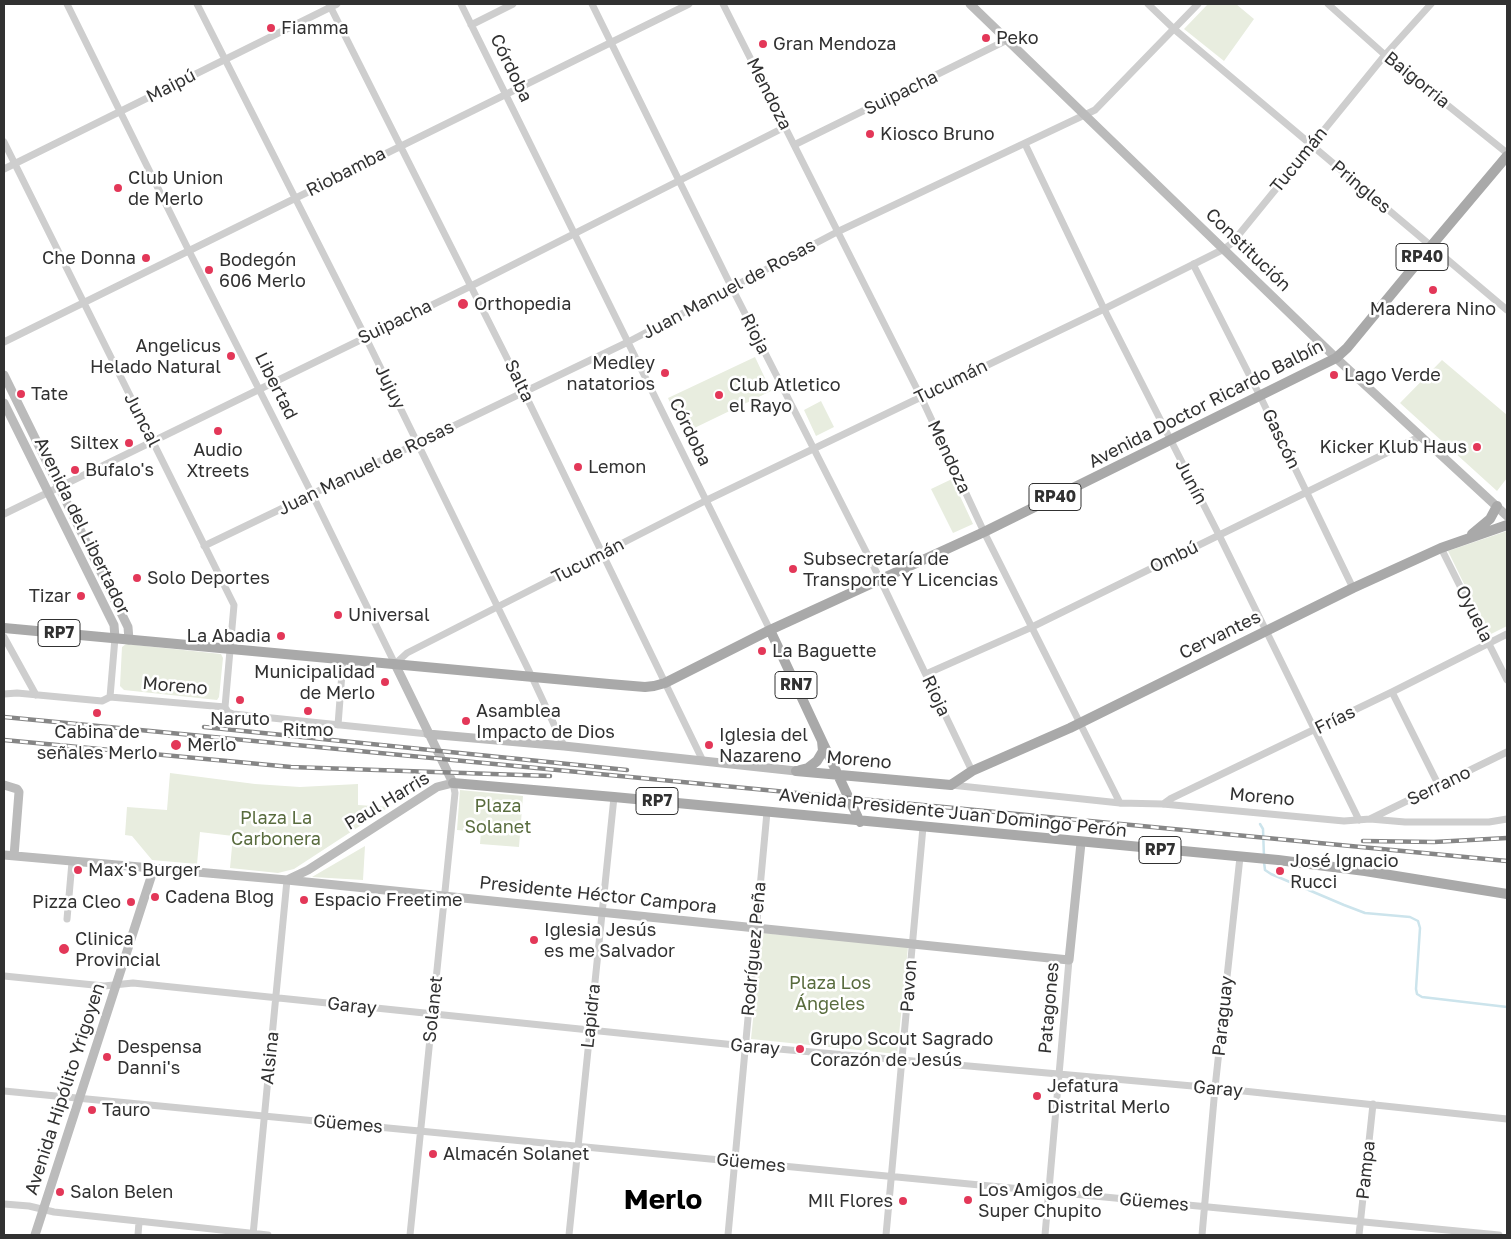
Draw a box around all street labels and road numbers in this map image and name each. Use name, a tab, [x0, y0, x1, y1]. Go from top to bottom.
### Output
street label: Córdoba	[485, 30, 537, 106]
street label: Baigorria	[1380, 47, 1454, 113]
street label: Mendoza	[742, 54, 796, 134]
street label: Maipú	[143, 64, 199, 108]
street label: Suipacha	[861, 66, 941, 120]
street label: Tucumán	[1266, 123, 1332, 197]
street label: Riobamba	[303, 143, 389, 201]
street label: Pringles	[1327, 156, 1395, 218]
street label: Constitución	[1201, 204, 1295, 296]
street label: Juan Manuel de Rosas	[639, 234, 819, 344]
road number: RP40	[1396, 243, 1448, 270]
street label: Suipacha	[355, 295, 435, 349]
street label: Rioja	[736, 310, 774, 358]
street label: Avenida Doctor Ricardo Balbín	[1085, 335, 1327, 473]
street label: Libertad	[250, 349, 302, 423]
street label: Tucumán	[911, 355, 991, 409]
street label: Salta	[500, 356, 538, 406]
street label: Jujuy	[370, 361, 410, 413]
street label: Juncal	[119, 389, 165, 451]
street label: Córdoba	[664, 394, 716, 470]
street label: Gascón	[1257, 405, 1305, 473]
street label: Juan Manuel de Rosas	[275, 416, 457, 520]
street label: Mendoza	[923, 417, 975, 497]
street label: Avenida del Libertador	[30, 434, 134, 618]
street label: Junín	[1170, 456, 1212, 508]
road number: RP40	[1029, 484, 1081, 511]
street label: Tucumán	[548, 534, 628, 588]
street label: Ombú	[1146, 536, 1202, 578]
street label: Oyuela	[1451, 582, 1497, 646]
street label: Cervantes	[1176, 606, 1264, 664]
road number: RP7	[38, 620, 80, 646]
street label: Moreno	[141, 672, 209, 700]
road number: RN7	[775, 672, 817, 698]
street label: Rioja	[917, 672, 955, 720]
street label: Frías	[1311, 701, 1359, 739]
street label: Moreno	[825, 746, 893, 774]
street label: Serrano	[1404, 761, 1474, 811]
street label: Paul Harris	[341, 767, 433, 835]
street label: Moreno	[1228, 783, 1296, 811]
street label: Avenida Presidente Juan Domingo Perón	[778, 784, 1128, 842]
road number: RP7	[636, 788, 678, 814]
road number: RP7	[1139, 836, 1181, 864]
street label: Presidente Héctor Campora	[478, 872, 718, 918]
street label: Rodríguez Peña	[737, 881, 771, 1017]
street label: Pavon	[896, 959, 922, 1013]
street label: Patagones	[1034, 961, 1064, 1055]
street label: Solanet	[419, 975, 447, 1043]
street label: Paraguay	[1208, 975, 1238, 1057]
street label: Avenida Hipólito Yrigoyen	[21, 980, 109, 1198]
street label: Lapidra	[577, 983, 605, 1049]
street label: Garay	[326, 993, 378, 1019]
street label: Alsina	[256, 1030, 284, 1086]
street label: Garay	[729, 1034, 781, 1060]
street label: Garay	[1192, 1076, 1244, 1102]
street label: Güemes	[312, 1110, 384, 1138]
street label: Pampa	[1352, 1140, 1380, 1200]
street label: Güemes	[715, 1149, 787, 1177]
street label: Güemes	[1118, 1188, 1190, 1216]

